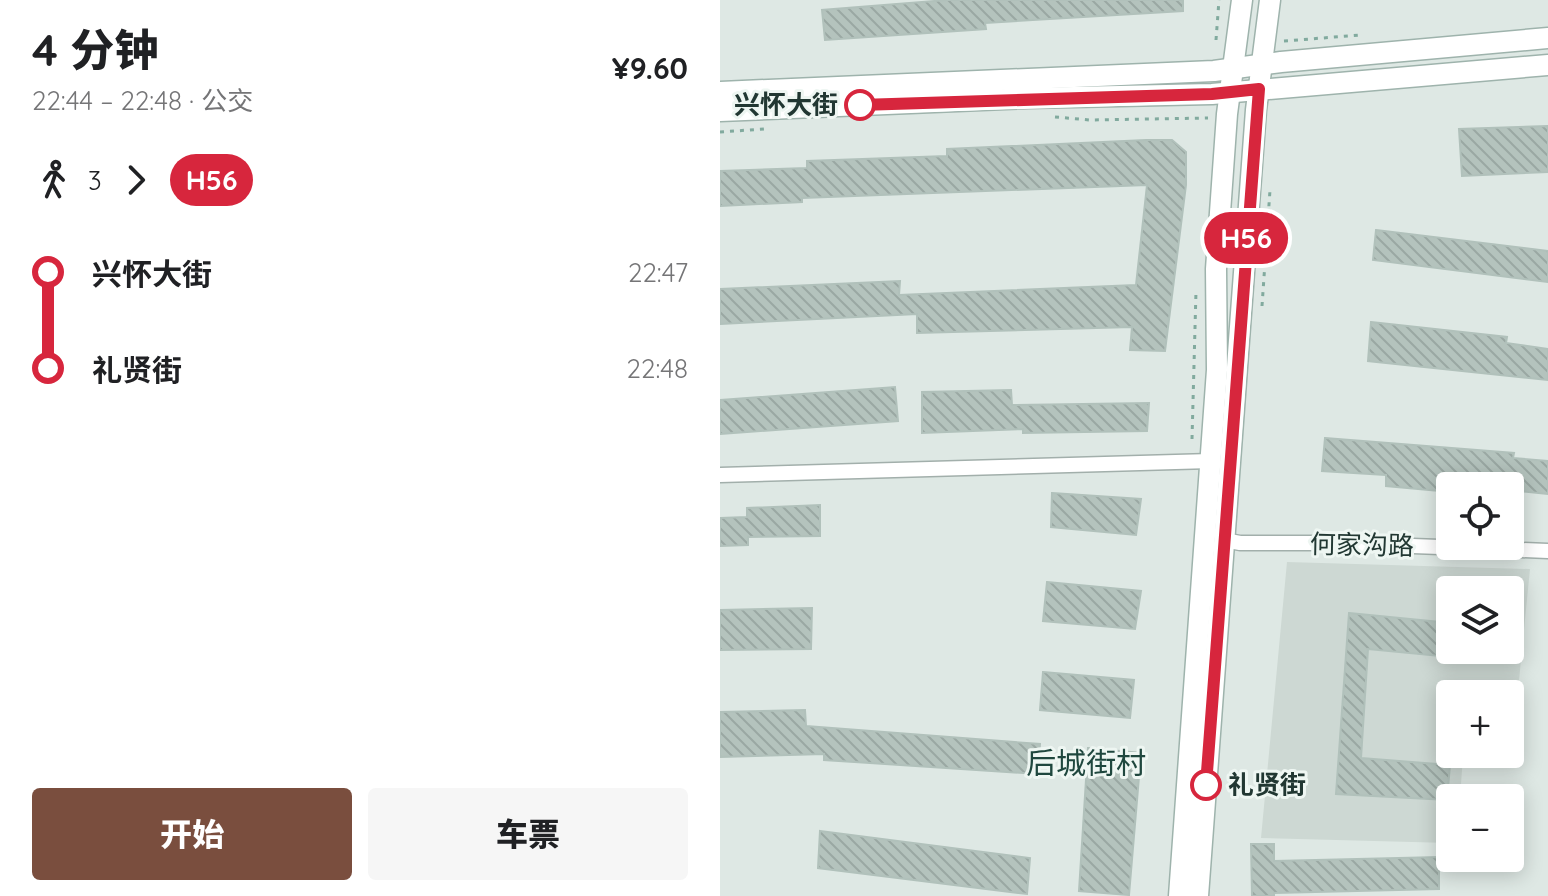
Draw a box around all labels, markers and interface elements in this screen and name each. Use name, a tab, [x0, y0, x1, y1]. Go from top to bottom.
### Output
text: 4 分钟	[32, 22, 158, 77]
text: ¥9.60	[612, 49, 688, 87]
text: 22:44 – 22:48 · 公交	[32, 84, 253, 117]
place label: 兴怀大街	[734, 88, 838, 121]
marker: 兴怀大街	[845, 90, 875, 120]
icon: walk	[32, 158, 76, 202]
icon: forward	[114, 158, 158, 202]
text: H56	[186, 162, 237, 197]
text: 3	[88, 164, 102, 197]
line badge: H56	[1200, 212, 1292, 264]
text: H56	[1220, 220, 1272, 255]
text: 兴怀大街	[92, 255, 212, 293]
text: 22:47	[628, 256, 688, 289]
text: 礼贤街	[92, 351, 182, 389]
text: 22:48	[627, 352, 688, 385]
map controls	[1436, 472, 1524, 872]
button: locate	[1436, 472, 1524, 560]
street label: 何家沟路	[1310, 527, 1414, 562]
button: layers	[1436, 576, 1524, 664]
button: +	[1436, 680, 1524, 768]
district label: 后城街村	[1026, 744, 1146, 782]
place label: 礼贤街	[1228, 768, 1306, 801]
marker: 礼贤街	[1191, 770, 1221, 800]
button: −	[1436, 784, 1524, 872]
button: 开始	[32, 788, 352, 880]
button: 车票	[368, 788, 688, 880]

